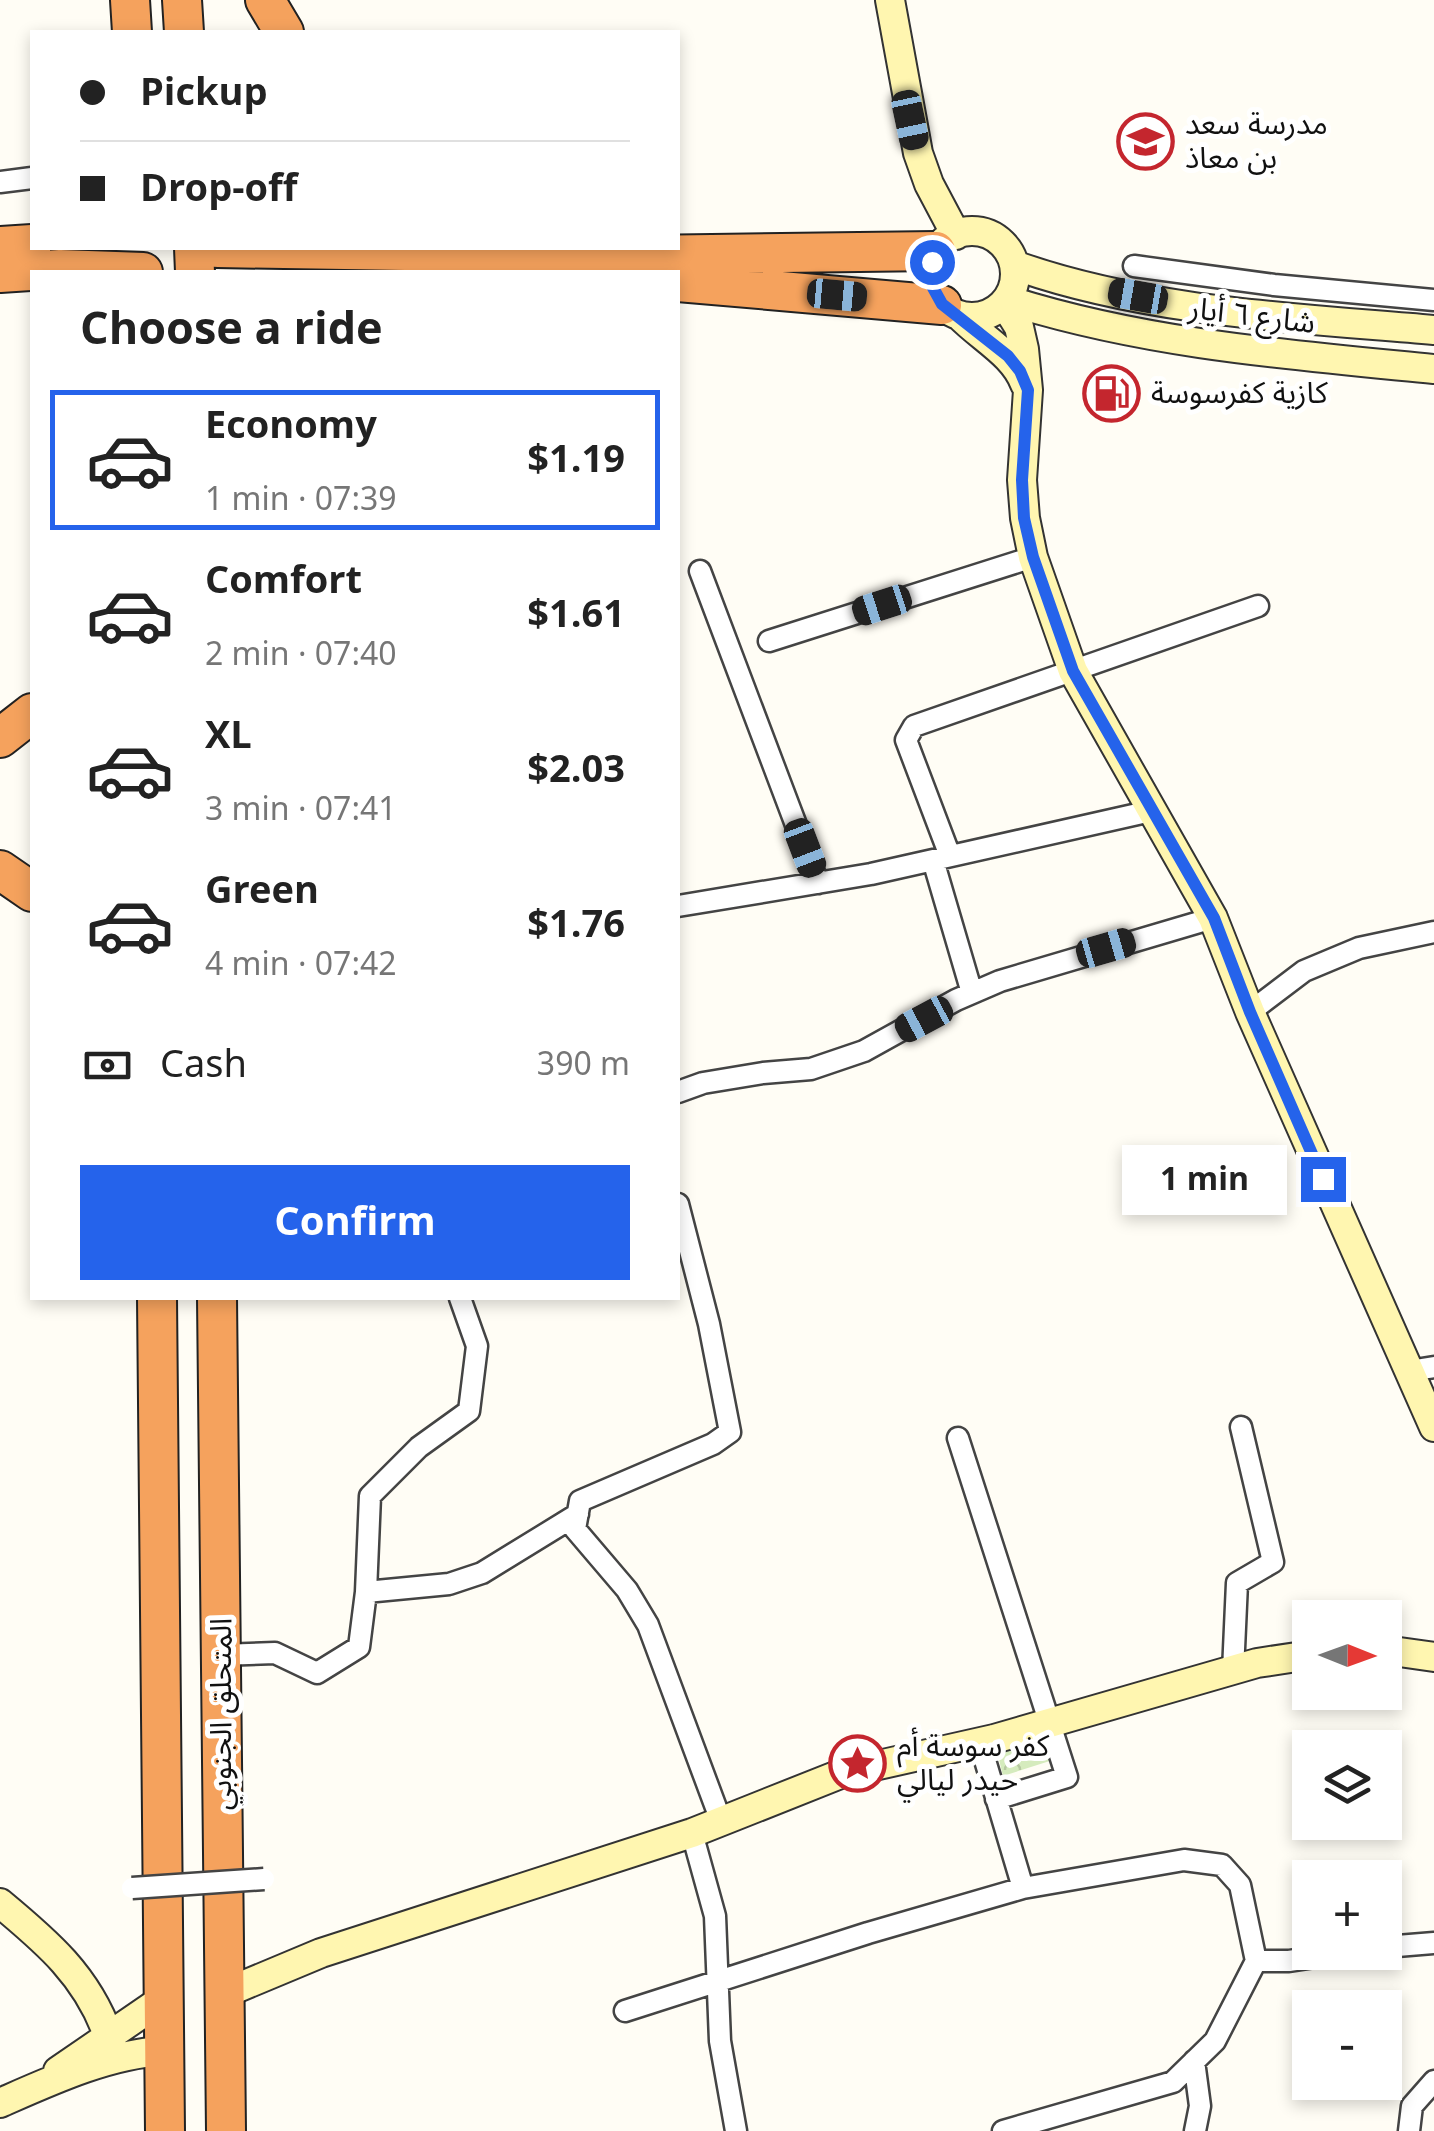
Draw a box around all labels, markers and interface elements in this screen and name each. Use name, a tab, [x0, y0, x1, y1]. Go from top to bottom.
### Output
text: Pickup	[140, 53, 268, 133]
car	[889, 88, 931, 152]
place label: مدرسة سعد بن معاذ	[1185, 93, 1328, 190]
school or university icon: مدرسة سعد بن معاذ	[1116, 111, 1176, 171]
text: Drop-off	[140, 149, 297, 229]
route start	[910, 240, 955, 285]
car	[1106, 276, 1170, 316]
car	[806, 277, 868, 313]
street label: شارع ٦ أيار	[1184, 277, 1319, 355]
text: Choose a ride	[80, 282, 383, 377]
place label: كازية كفرسوسة	[1151, 362, 1328, 425]
fuel station icon: كازية كفرسوسة	[1082, 363, 1142, 423]
text: Economy	[205, 386, 377, 466]
icon: car	[85, 415, 175, 505]
text: $1.19	[527, 420, 625, 500]
text: 1 min · 07:39	[205, 466, 397, 534]
text: Comfort	[205, 541, 362, 621]
icon: car	[85, 570, 175, 660]
text: $1.61	[527, 575, 625, 655]
car	[849, 581, 915, 629]
text: 2 min · 07:40	[205, 621, 397, 689]
text: XL	[205, 696, 252, 776]
icon: car	[85, 725, 175, 815]
text: $2.03	[527, 730, 625, 810]
text: 3 min · 07:41	[205, 776, 397, 844]
car	[780, 815, 830, 881]
text: Green	[205, 851, 319, 931]
icon: car	[85, 880, 175, 970]
text: $1.76	[527, 885, 625, 965]
car	[1073, 925, 1139, 971]
text: 4 min · 07:42	[205, 931, 397, 999]
car	[890, 992, 958, 1046]
text: Cash	[160, 1025, 247, 1105]
text: 390 m	[537, 1031, 630, 1099]
icon: cash	[80, 1038, 135, 1093]
callout: 1 min	[1123, 1144, 1288, 1214]
text: 1 min	[1160, 1146, 1249, 1214]
route end	[1301, 1157, 1346, 1202]
button: Confirm	[80, 1165, 630, 1280]
north arrow	[1292, 1600, 1402, 1710]
map controls	[1292, 1600, 1402, 2100]
street label: المتحلق الجنوبي	[190, 1618, 253, 1810]
place label: كفر سوسة أم حيدر ليالي	[897, 1715, 1050, 1812]
button: layers	[1292, 1730, 1402, 1840]
place icon: كفر سوسة أم حيدر ليالي	[828, 1733, 888, 1793]
button: +	[1292, 1860, 1402, 1970]
button: −	[1292, 1990, 1402, 2100]

